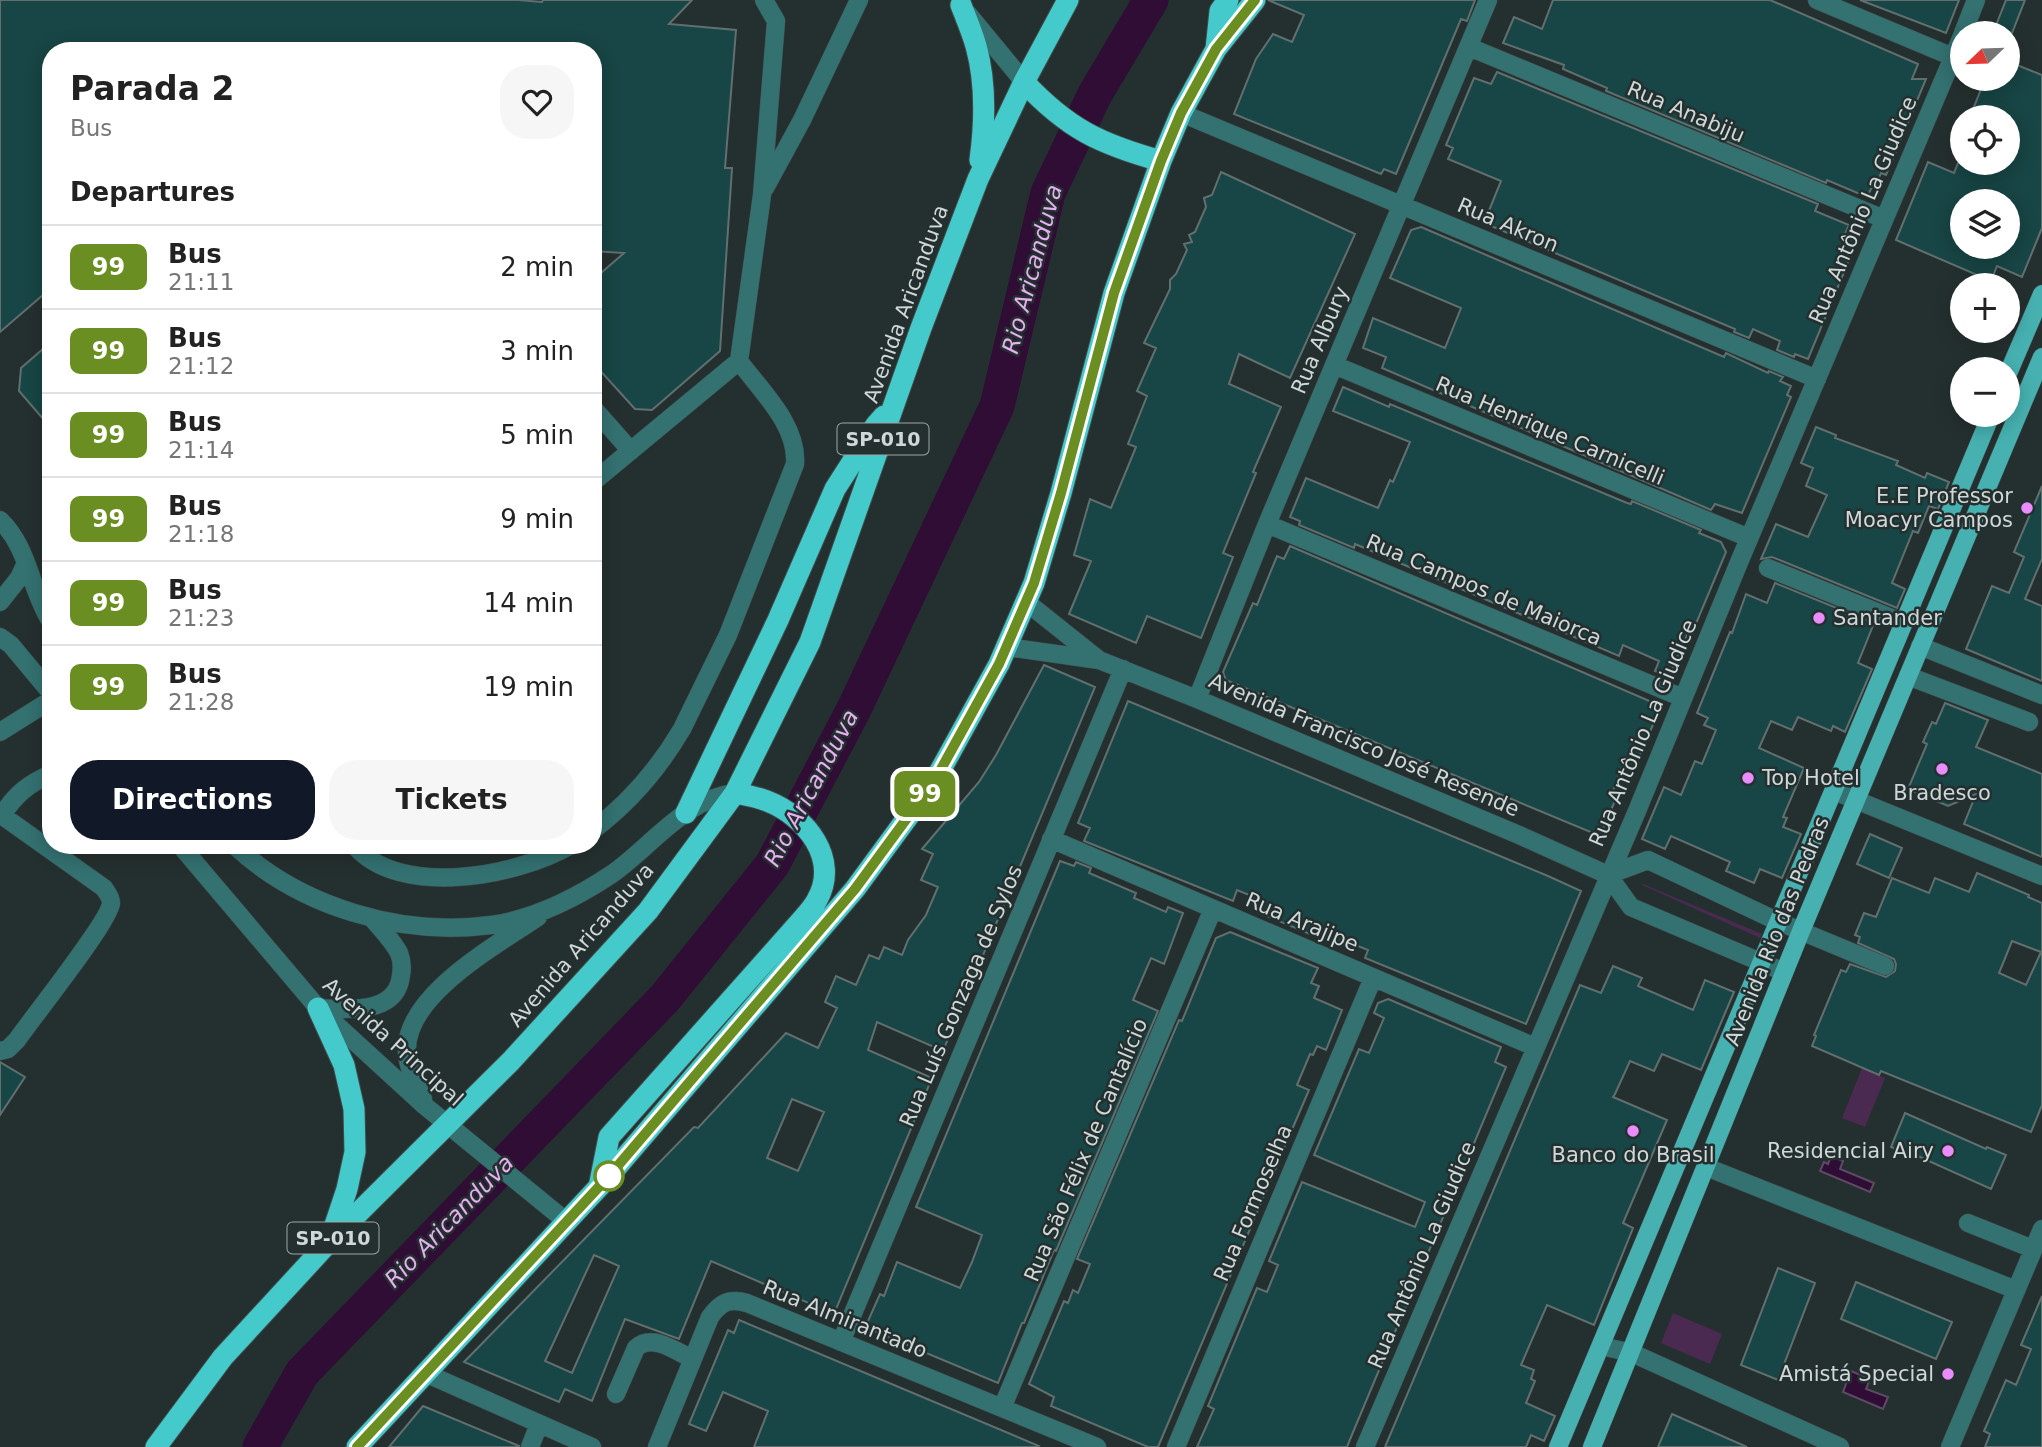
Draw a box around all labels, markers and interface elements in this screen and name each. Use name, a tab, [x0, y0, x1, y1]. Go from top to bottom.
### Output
north arrow	[1950, 21, 2020, 91]
map controls	[1950, 21, 2020, 427]
button: heart	[500, 65, 574, 139]
text: Parada 2	[70, 69, 234, 108]
street label: Rua Anabiju	[1624, 76, 1748, 148]
street label: Rua Antônio La Giudice	[1804, 93, 1922, 327]
button: locate	[1950, 105, 2020, 175]
text: Bus	[70, 115, 112, 141]
text: Departures	[70, 177, 235, 207]
water label: Rio Aricanduva	[997, 182, 1067, 356]
button: layers	[1950, 189, 2020, 259]
street label: Rua Akron	[1454, 193, 1562, 257]
street label: Avenida Aricanduva	[859, 202, 953, 406]
text: Bus	[168, 239, 222, 269]
text: 2 min	[500, 252, 574, 282]
text: 99	[92, 253, 125, 281]
text: 21:11	[168, 269, 234, 295]
button: +	[1950, 273, 2020, 343]
street label: Rua Albury	[1287, 283, 1353, 397]
text: Bus	[168, 323, 222, 353]
text: 3 min	[500, 336, 574, 366]
text: 99	[92, 337, 125, 365]
text: 21:12	[168, 353, 234, 379]
button: −	[1950, 357, 2020, 427]
street label: Rua Henrique Carnicelli	[1432, 372, 1668, 490]
text: Bus	[168, 407, 222, 437]
text: 5 min	[500, 420, 574, 450]
text: 99	[92, 421, 125, 449]
road number: SP-010	[838, 424, 928, 454]
text: 21:14	[168, 437, 234, 463]
place label: E.E Professor Moacyr Campos	[1845, 484, 2013, 532]
text: Bus	[168, 491, 222, 521]
marker: E.E Professor Moacyr Campos	[2019, 500, 2035, 516]
text: 9 min	[500, 504, 574, 534]
text: 99	[92, 505, 125, 533]
text: 21:18	[168, 521, 234, 547]
street label: Rua Campos de Maiorca	[1363, 529, 1605, 651]
text: Bus	[168, 575, 222, 605]
text: 14 min	[484, 588, 574, 618]
text: 99	[92, 589, 125, 617]
text: 21:23	[168, 605, 234, 631]
place label: Santander	[1833, 606, 1942, 630]
marker: Santander	[1811, 610, 1827, 626]
street label: Rua Antônio La Giudice	[1584, 616, 1702, 850]
text: Bus	[168, 659, 222, 689]
street label: Avenida Francisco José Resende	[1205, 669, 1523, 821]
text: 19 min	[484, 672, 574, 702]
text: 99	[92, 673, 125, 701]
text: 21:28	[168, 689, 234, 715]
water label: Rio Aricanduva	[759, 705, 863, 871]
button: Directions	[70, 760, 315, 840]
button: Tickets	[329, 760, 574, 840]
marker: Bradesco	[1934, 761, 1950, 777]
place label: Top Hotel	[1761, 766, 1860, 790]
marker: Top Hotel	[1740, 770, 1756, 786]
line badge: 99	[894, 771, 956, 817]
text: 99	[908, 780, 942, 808]
place label: Bradesco	[1893, 781, 1991, 805]
street label: Avenida Rio das Pedras	[1720, 813, 1834, 1049]
street label: Avenida Aricanduva	[503, 858, 659, 1032]
street label: Rua Luís Gonzaga de Sylos	[895, 861, 1027, 1131]
street label: Rua Arajipe	[1242, 887, 1362, 957]
street label: Avenida Principal	[318, 973, 468, 1111]
street label: Rua São Félix de Cantalício	[1020, 1015, 1152, 1285]
street label: Rua Formoselha	[1209, 1121, 1297, 1285]
marker: Banco do Brasil	[1625, 1123, 1641, 1139]
street label: Rua Antônio La Giudice	[1363, 1138, 1481, 1372]
place label: Residencial Airy	[1767, 1139, 1934, 1163]
place label: Banco do Brasil	[1551, 1143, 1715, 1167]
marker: Residencial Airy	[1940, 1143, 1956, 1159]
water label: Rio Aricanduva	[379, 1150, 519, 1292]
unlabelled marker	[594, 1161, 624, 1191]
road number: SP-010	[288, 1222, 378, 1254]
street label: Rua Almirantado	[759, 1275, 931, 1363]
place label: Amistá Special	[1779, 1362, 1934, 1386]
marker: Amistá Special	[1940, 1366, 1956, 1382]

